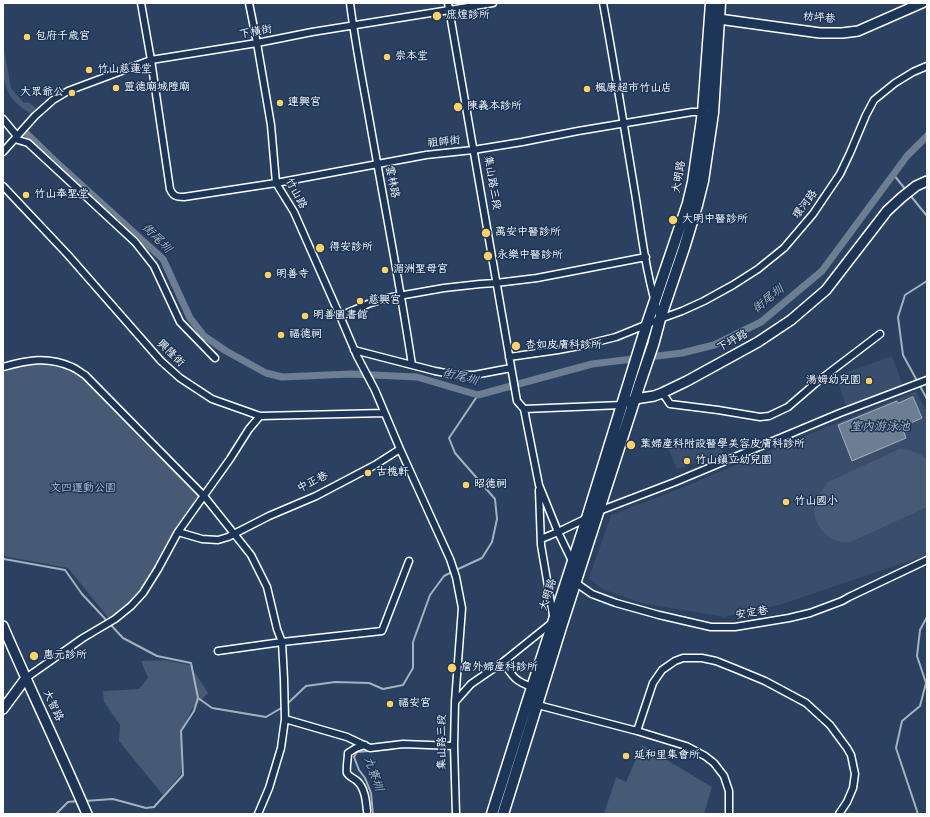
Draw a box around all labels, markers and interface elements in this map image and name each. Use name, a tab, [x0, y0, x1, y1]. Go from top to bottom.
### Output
place label: 庶煌診所	[446, 9, 490, 23]
marker: 庶煌診所	[431, 10, 443, 22]
street label: 枋坪巷	[802, 11, 836, 27]
street label: 下橫街	[239, 24, 273, 42]
place label: 包府千歲宮	[35, 30, 90, 44]
marker: 包府千歲宮	[22, 32, 32, 42]
place label: 崇本堂	[395, 50, 428, 64]
marker: 崇本堂	[382, 52, 392, 62]
place label: 竹山慈蓮堂	[97, 63, 152, 77]
marker: 竹山慈蓮堂	[84, 65, 94, 75]
place label: 靈德廟城隍廟	[124, 81, 190, 95]
place label: 楓康超市竹山店	[595, 82, 672, 96]
marker: 靈德廟城隍廟	[111, 83, 121, 93]
marker: 楓康超市竹山店	[582, 84, 592, 94]
place label: 大眾爺公	[20, 86, 64, 100]
marker: 大眾爺公	[67, 88, 77, 98]
place label: 連興宮	[288, 96, 321, 110]
marker: 連興宮	[275, 98, 285, 108]
place label: 陳義本診所	[467, 100, 522, 114]
marker: 陳義本診所	[452, 101, 464, 113]
street label: 祖師街	[427, 135, 461, 151]
street label: 集山路三段	[480, 155, 502, 211]
street label: 大明路	[671, 160, 689, 194]
street label: 雲林路	[381, 165, 401, 199]
street label: 竹山路	[281, 176, 309, 212]
place label: 竹山奉聖堂	[34, 188, 89, 202]
street label: 環河路	[791, 188, 821, 222]
marker: 竹山奉聖堂	[21, 190, 31, 200]
place label: 大明中醫診所	[682, 213, 748, 227]
marker: 大明中醫診所	[667, 214, 679, 226]
water label: 街尾圳	[138, 221, 174, 257]
place label: 萬安中醫診所	[495, 226, 561, 240]
marker: 萬安中醫診所	[480, 227, 492, 239]
place label: 得安診所	[329, 241, 373, 255]
marker: 得安診所	[314, 242, 326, 254]
place label: 永樂中醫診所	[497, 249, 563, 263]
marker: 永樂中醫診所	[482, 250, 494, 262]
place label: 湄洲聖母宮	[393, 263, 448, 277]
marker: 湄洲聖母宮	[380, 265, 390, 275]
place label: 明善寺	[276, 268, 309, 282]
marker: 明善寺	[263, 270, 273, 280]
water label: 街尾圳	[750, 283, 788, 317]
place label: 慈興宮	[368, 294, 401, 308]
marker: 慈興宮	[355, 296, 365, 306]
place label: 明善圖書館	[313, 309, 368, 323]
marker: 明善圖書館	[300, 311, 310, 321]
place label: 福德祠	[289, 328, 322, 342]
street label: 下坪路	[715, 328, 751, 356]
marker: 福德祠	[276, 330, 286, 340]
street label: 興隆街	[154, 338, 186, 370]
place label: 杏如皮膚科診所	[525, 339, 602, 353]
marker: 杏如皮膚科診所	[510, 340, 522, 352]
water label: 街尾圳	[441, 366, 479, 390]
place label: 湯姆幼兒園	[806, 374, 861, 388]
marker: 湯姆幼兒園	[864, 376, 874, 386]
water label: 室內游泳池	[850, 421, 910, 435]
place label: 葉婦產科附設醫學美容皮膚科診所	[640, 438, 805, 452]
marker: 葉婦產科附設醫學美容皮膚科診所	[625, 439, 637, 451]
place label: 竹山鎮立幼兒園	[695, 454, 772, 468]
marker: 竹山鎮立幼兒園	[682, 456, 692, 466]
place label: 古槐軒	[376, 466, 409, 480]
marker: 古槐軒	[363, 468, 373, 478]
street label: 中正巷	[295, 470, 331, 496]
place label: 昭德祠	[474, 478, 507, 492]
marker: 昭德祠	[461, 480, 471, 490]
park label: 文四運動公園	[50, 482, 116, 496]
place label: 竹山國小	[794, 495, 838, 509]
marker: 竹山國小	[781, 497, 791, 507]
street label: 大明路	[538, 577, 560, 613]
street label: 安定巷	[735, 605, 769, 623]
place label: 惠元診所	[43, 649, 87, 663]
marker: 惠元診所	[28, 650, 40, 662]
place label: 詹外婦產科診所	[461, 661, 538, 675]
marker: 詹外婦產科診所	[446, 662, 458, 674]
street label: 大智路	[39, 688, 65, 724]
place label: 福安宮	[398, 697, 431, 711]
marker: 福安宮	[385, 699, 395, 709]
street label: 集山路三段	[436, 715, 450, 769]
place label: 延和里集會所	[634, 749, 700, 763]
marker: 延和里集會所	[621, 751, 631, 761]
water label: 九寮圳	[359, 755, 385, 793]

